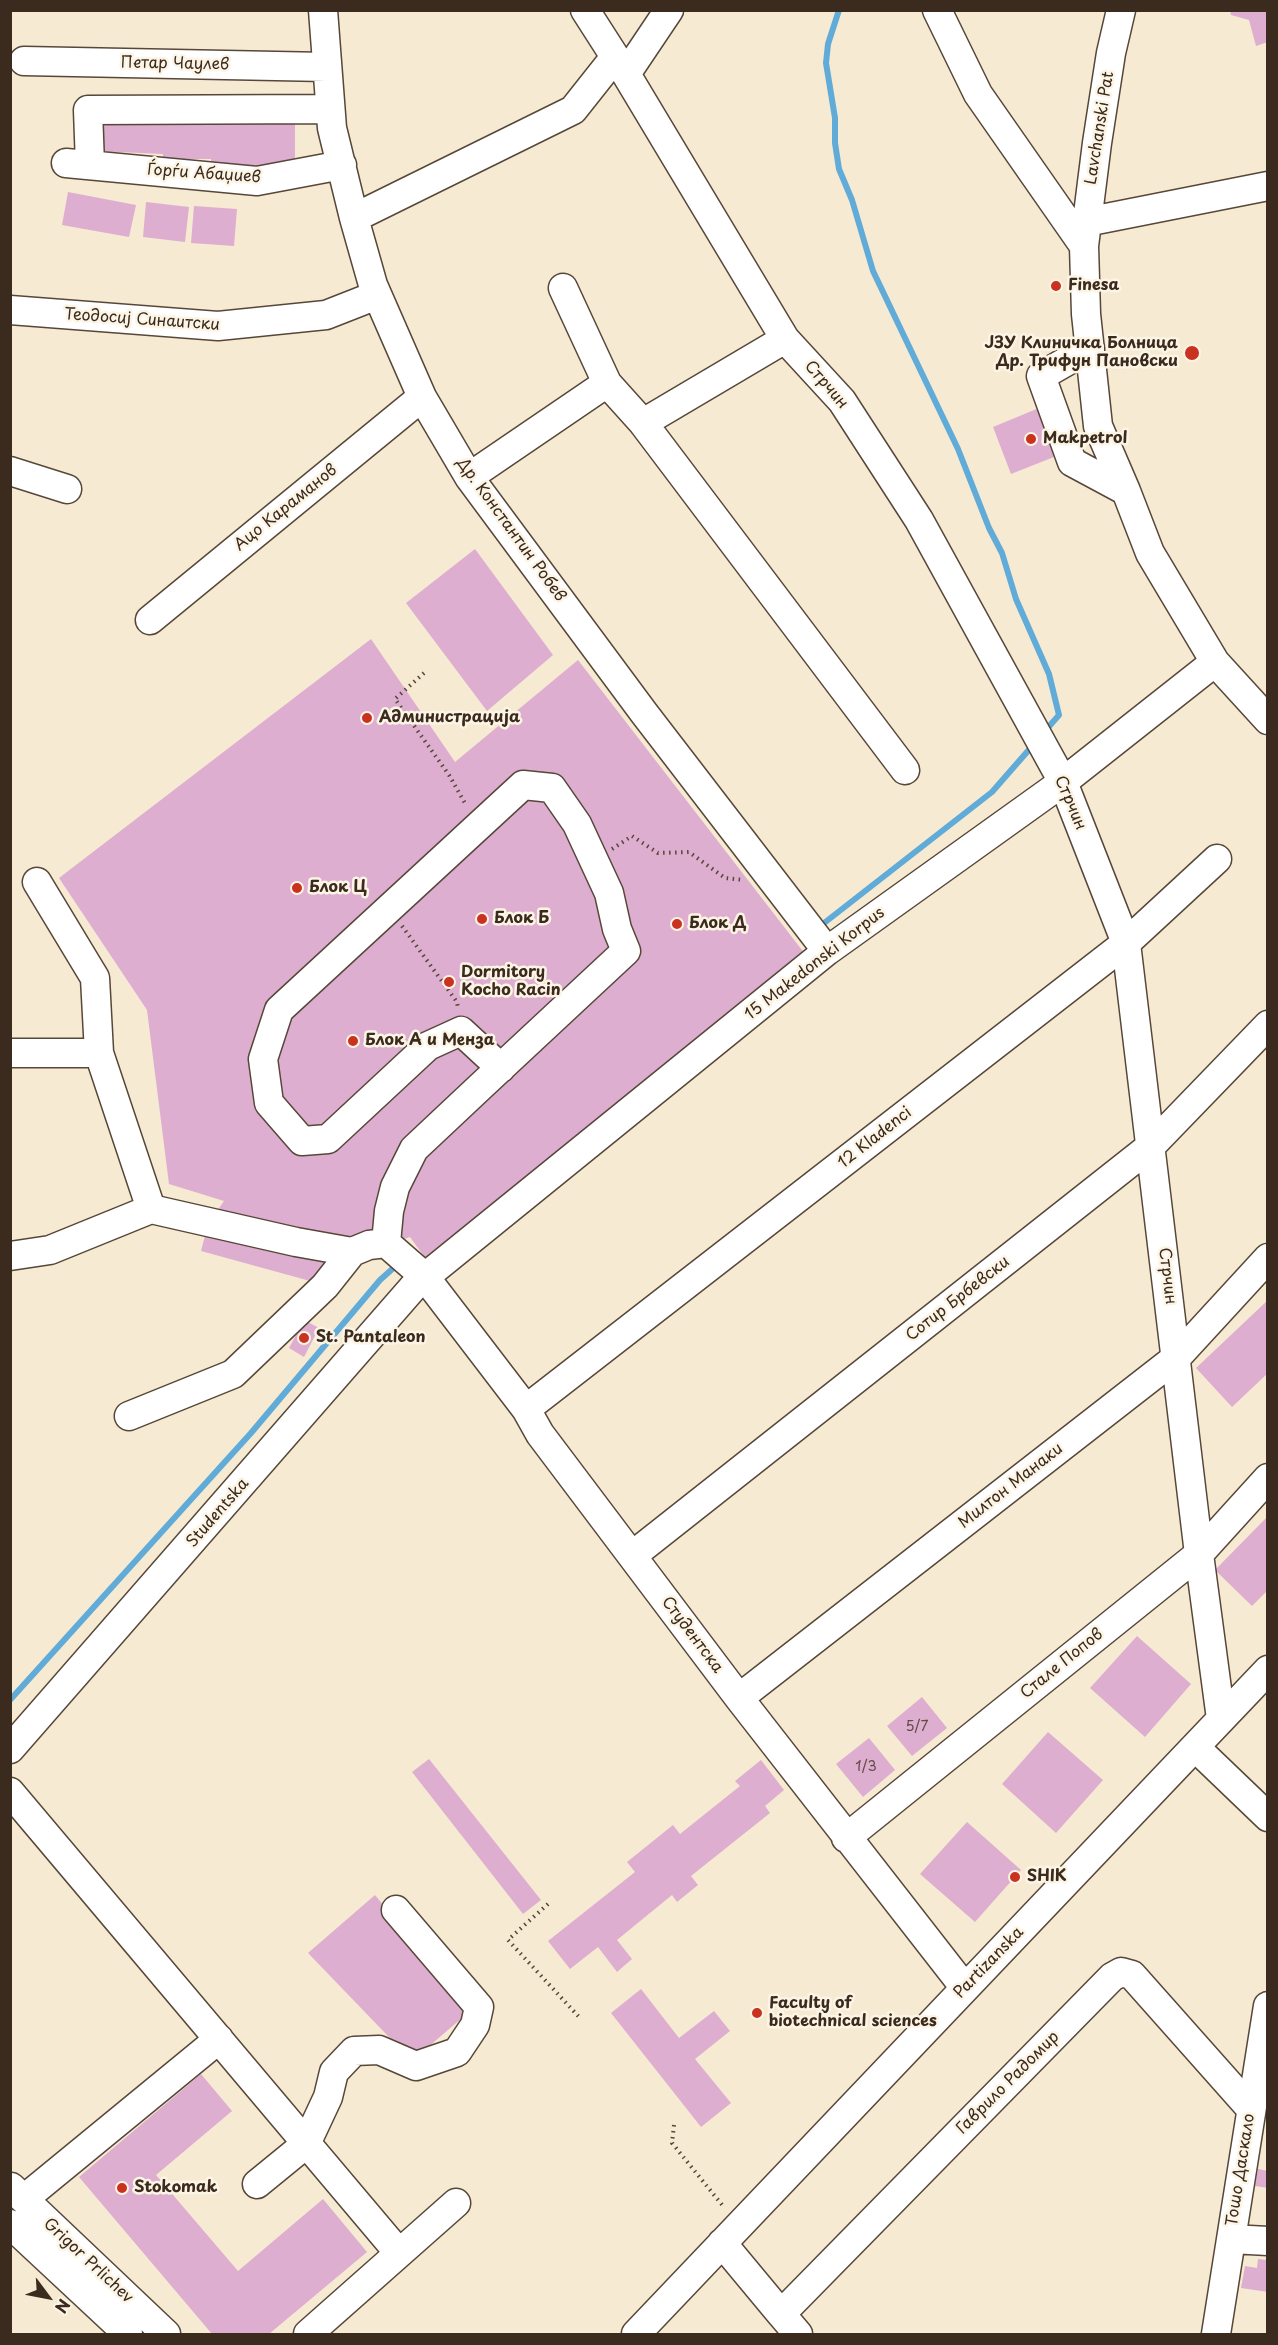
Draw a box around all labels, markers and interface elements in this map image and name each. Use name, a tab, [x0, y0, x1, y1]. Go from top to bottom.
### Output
street label: Петар Чаулев	[120, 53, 230, 75]
street label: Lavchanski Pat	[1082, 70, 1118, 186]
street label: Ѓорѓи Абаџиев	[146, 160, 262, 188]
place label: Finesa	[1068, 276, 1119, 296]
marker: Finesa	[1049, 279, 1063, 293]
street label: Теодосиј Синаитски	[64, 305, 220, 335]
place label: ЈЗУ Клиничка Болница Др. Трифун Пановски	[985, 334, 1178, 372]
marker: ЈЗУ Клиничка Болница Др. Трифун Пановски	[1183, 344, 1201, 362]
street label: Стрчин	[800, 357, 852, 413]
place label: Makpetrol	[1043, 429, 1127, 449]
marker: Makpetrol	[1024, 432, 1038, 446]
street label: Др. Константин Робев	[452, 454, 570, 606]
street label: Ацо Караманов	[231, 461, 341, 555]
place label: Администрација	[379, 708, 520, 728]
marker: Администрација	[360, 711, 374, 725]
street label: Стрчин	[1050, 773, 1090, 833]
place label: Блок Ц	[309, 878, 367, 898]
marker: Блок Ц	[290, 881, 304, 895]
street label: 15 Makedonski Korpus	[741, 903, 889, 1025]
place label: Блок Б	[494, 909, 549, 929]
marker: Блок Б	[475, 912, 489, 926]
place label: Блок Д	[689, 914, 746, 934]
marker: Блок Д	[670, 917, 684, 931]
place label: Dormitory Kocho Racin	[461, 963, 561, 1001]
marker: Dormitory Kocho Racin	[442, 975, 456, 989]
place label: Блок А и Менза	[365, 1031, 495, 1051]
marker: Блок А и Менза	[346, 1034, 360, 1048]
street label: 12 Kladenci	[834, 1103, 916, 1173]
street label: Стрчин	[1154, 1246, 1180, 1306]
street label: Сотир Брбевски	[902, 1253, 1014, 1345]
place label: St. Pantaleon	[316, 1328, 425, 1348]
marker: St. Pantaleon	[297, 1331, 311, 1345]
street label: Милтон Манаки	[955, 1439, 1067, 1533]
street label: Studentska	[183, 1475, 253, 1551]
street label: Студентска	[657, 1593, 727, 1677]
street label: Стале Попов	[1017, 1625, 1107, 1703]
house number: 5/7	[905, 1719, 929, 1735]
house number: 1/3	[855, 1759, 877, 1775]
place label: SHIK	[1027, 1867, 1067, 1887]
marker: SHIK	[1008, 1870, 1022, 1884]
street label: Partizanska	[950, 1923, 1028, 2003]
place label: Faculty of biotechnical sciences	[769, 1994, 937, 2032]
marker: Faculty of biotechnical sciences	[750, 2006, 764, 2020]
street label: Гаврило Радомир	[952, 2027, 1064, 2139]
street label: Тошо Даскало	[1223, 2112, 1259, 2228]
place label: Stokomak	[134, 2178, 218, 2198]
marker: Stokomak	[115, 2181, 129, 2195]
street label: Grigor Prlichev	[39, 2215, 137, 2307]
north arrow	[18, 2267, 78, 2327]
text: N	[50, 2295, 77, 2318]

